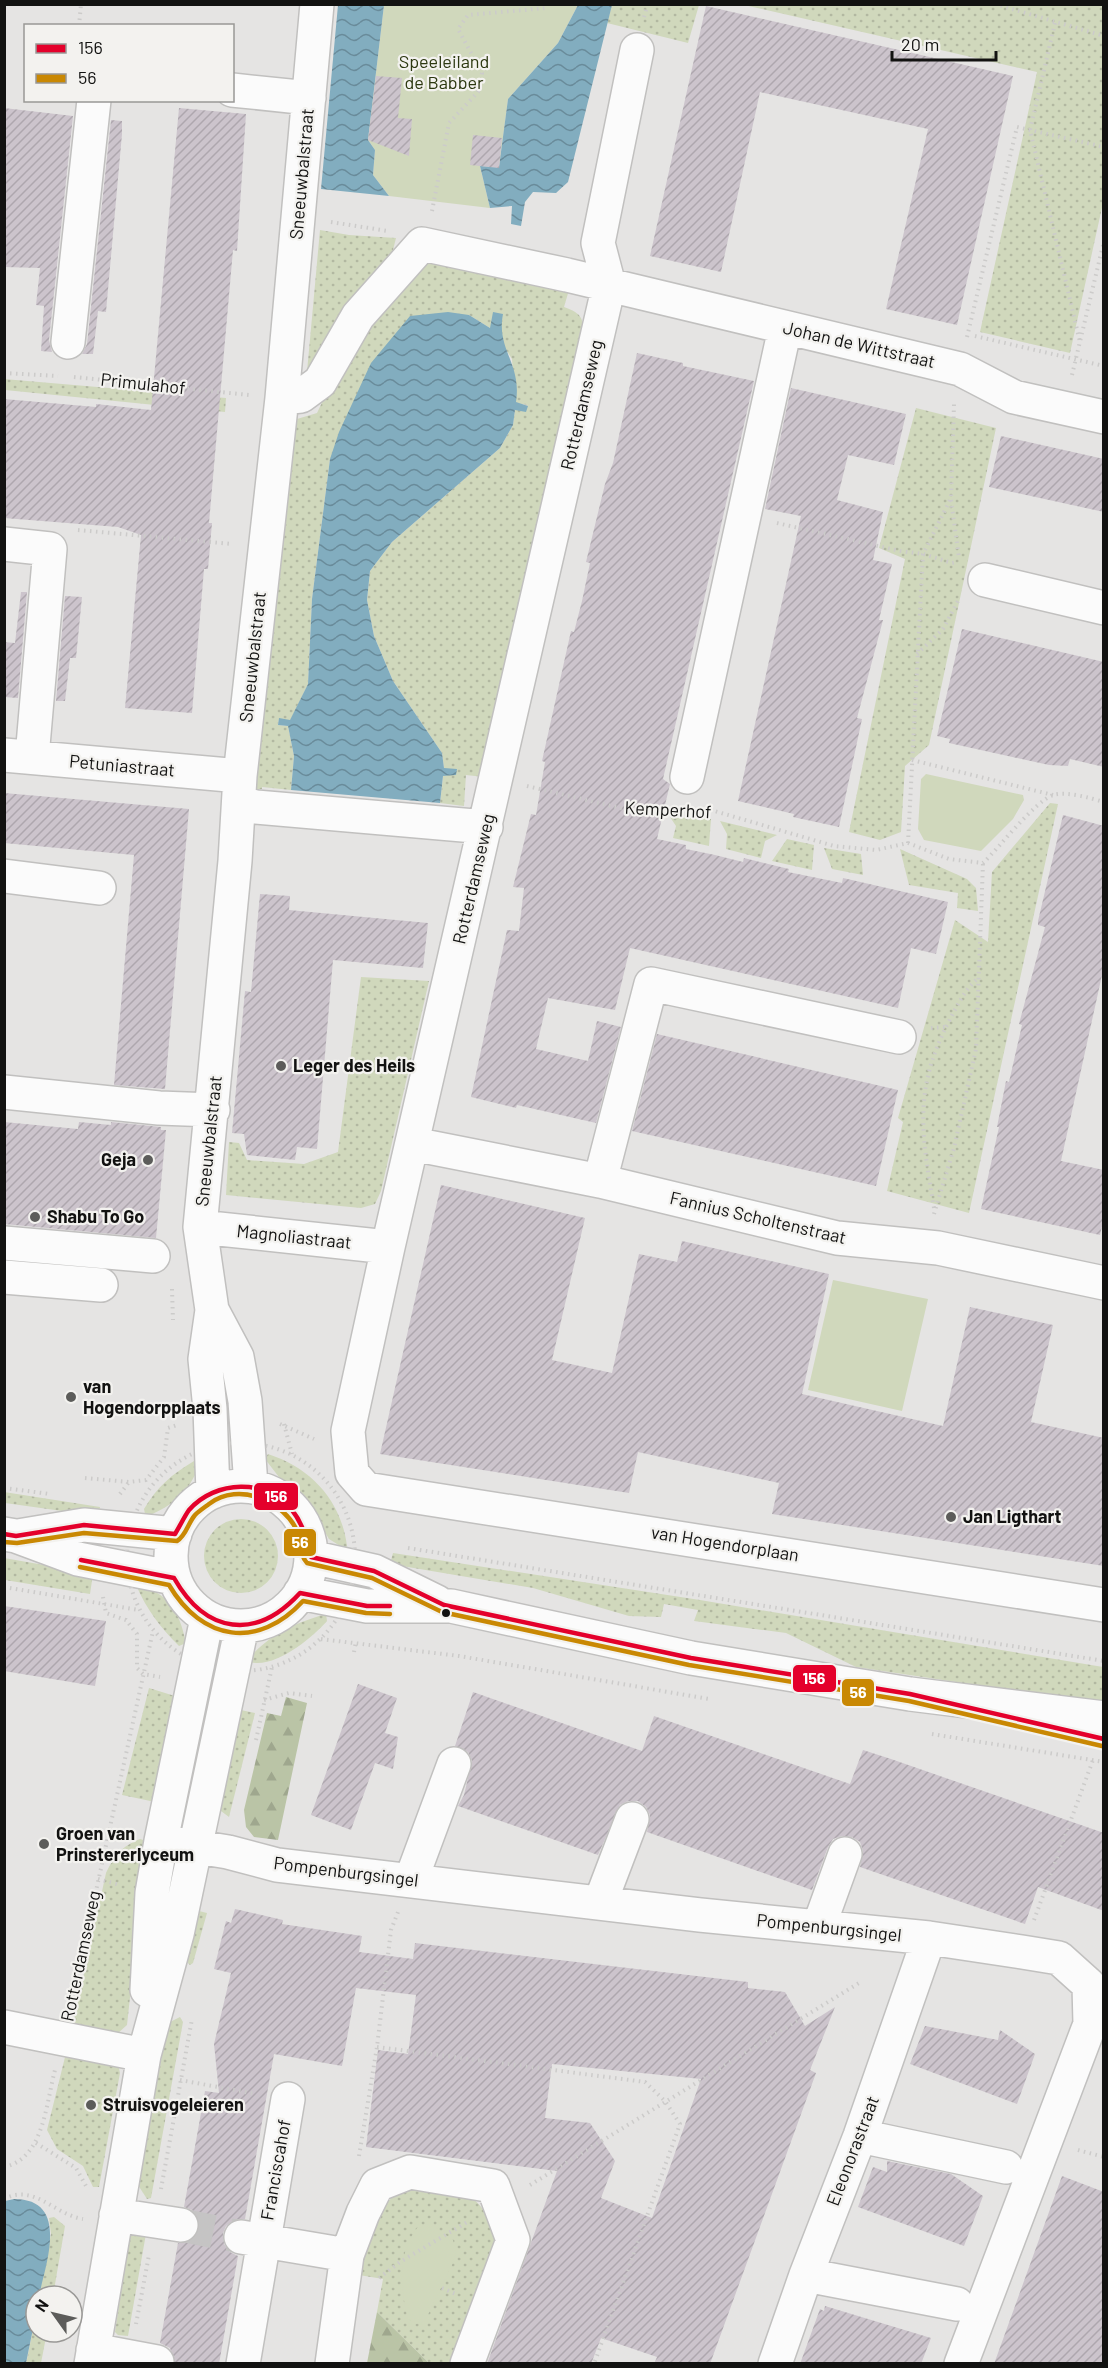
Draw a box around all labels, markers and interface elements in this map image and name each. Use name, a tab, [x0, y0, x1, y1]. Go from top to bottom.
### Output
legend	[24, 24, 234, 102]
scale bar	[892, 24, 996, 62]
text: 20 m	[901, 33, 939, 55]
text: 156	[78, 36, 103, 58]
park label: Speeleiland de Babber	[399, 50, 489, 93]
text: 56	[78, 66, 97, 88]
street label: Sneeuwbalstraat	[284, 107, 318, 240]
street label: Johan de Wittstraat	[781, 316, 937, 372]
street label: Rotterdamseweg	[555, 337, 607, 472]
street label: Primulahof	[100, 368, 187, 398]
street label: Sneeuwbalstraat	[234, 590, 270, 724]
street label: Petuniastraat	[68, 749, 176, 781]
street label: Kemperhof	[624, 796, 712, 822]
street label: Rotterdamseweg	[447, 811, 499, 946]
place label: Leger des Heils	[293, 1054, 415, 1076]
marker: Leger des Heils	[274, 1059, 288, 1073]
street label: Sneeuwbalstraat	[190, 1074, 226, 1208]
place label: Geja	[101, 1148, 136, 1170]
marker: Geja	[141, 1153, 155, 1167]
street label: Fannius Scholtenstraat	[668, 1186, 849, 1248]
place label: Shabu To Go	[47, 1205, 144, 1227]
marker: Shabu To Go	[28, 1210, 42, 1224]
street label: Magnoliastraat	[235, 1219, 353, 1253]
place label: van Hogendorpplaats	[83, 1375, 221, 1418]
marker: van Hogendorpplaats	[64, 1390, 78, 1404]
line badge: 156	[253, 1482, 299, 1511]
text: 156	[265, 1486, 288, 1505]
place label: Jan Ligthart	[963, 1505, 1062, 1527]
marker: Jan Ligthart	[944, 1510, 958, 1524]
street label: van Hogendorplaan	[650, 1520, 801, 1566]
line badge: 56	[283, 1528, 317, 1557]
text: 56	[291, 1532, 309, 1551]
unlabelled marker	[440, 1607, 452, 1619]
line badge: 156	[792, 1664, 837, 1693]
text: 156	[803, 1668, 826, 1687]
line badge: 56	[841, 1678, 875, 1707]
text: 56	[849, 1682, 867, 1701]
place label: Groen van Prinstererlyceum	[56, 1822, 194, 1865]
marker: Groen van Prinstererlyceum	[37, 1837, 51, 1851]
street label: Pompenburgsingel	[272, 1851, 420, 1891]
street label: Rotterdamseweg	[55, 1888, 105, 2023]
street label: Pompenburgsingel	[755, 1908, 903, 1946]
street label: Eleonorastraat	[821, 2092, 883, 2209]
place label: Struisvogeleieren	[103, 2093, 244, 2115]
marker: Struisvogeleieren	[84, 2098, 98, 2112]
street label: Franciscahof	[255, 2118, 295, 2222]
north arrow	[24, 2284, 84, 2344]
text: N	[30, 2296, 52, 2315]

